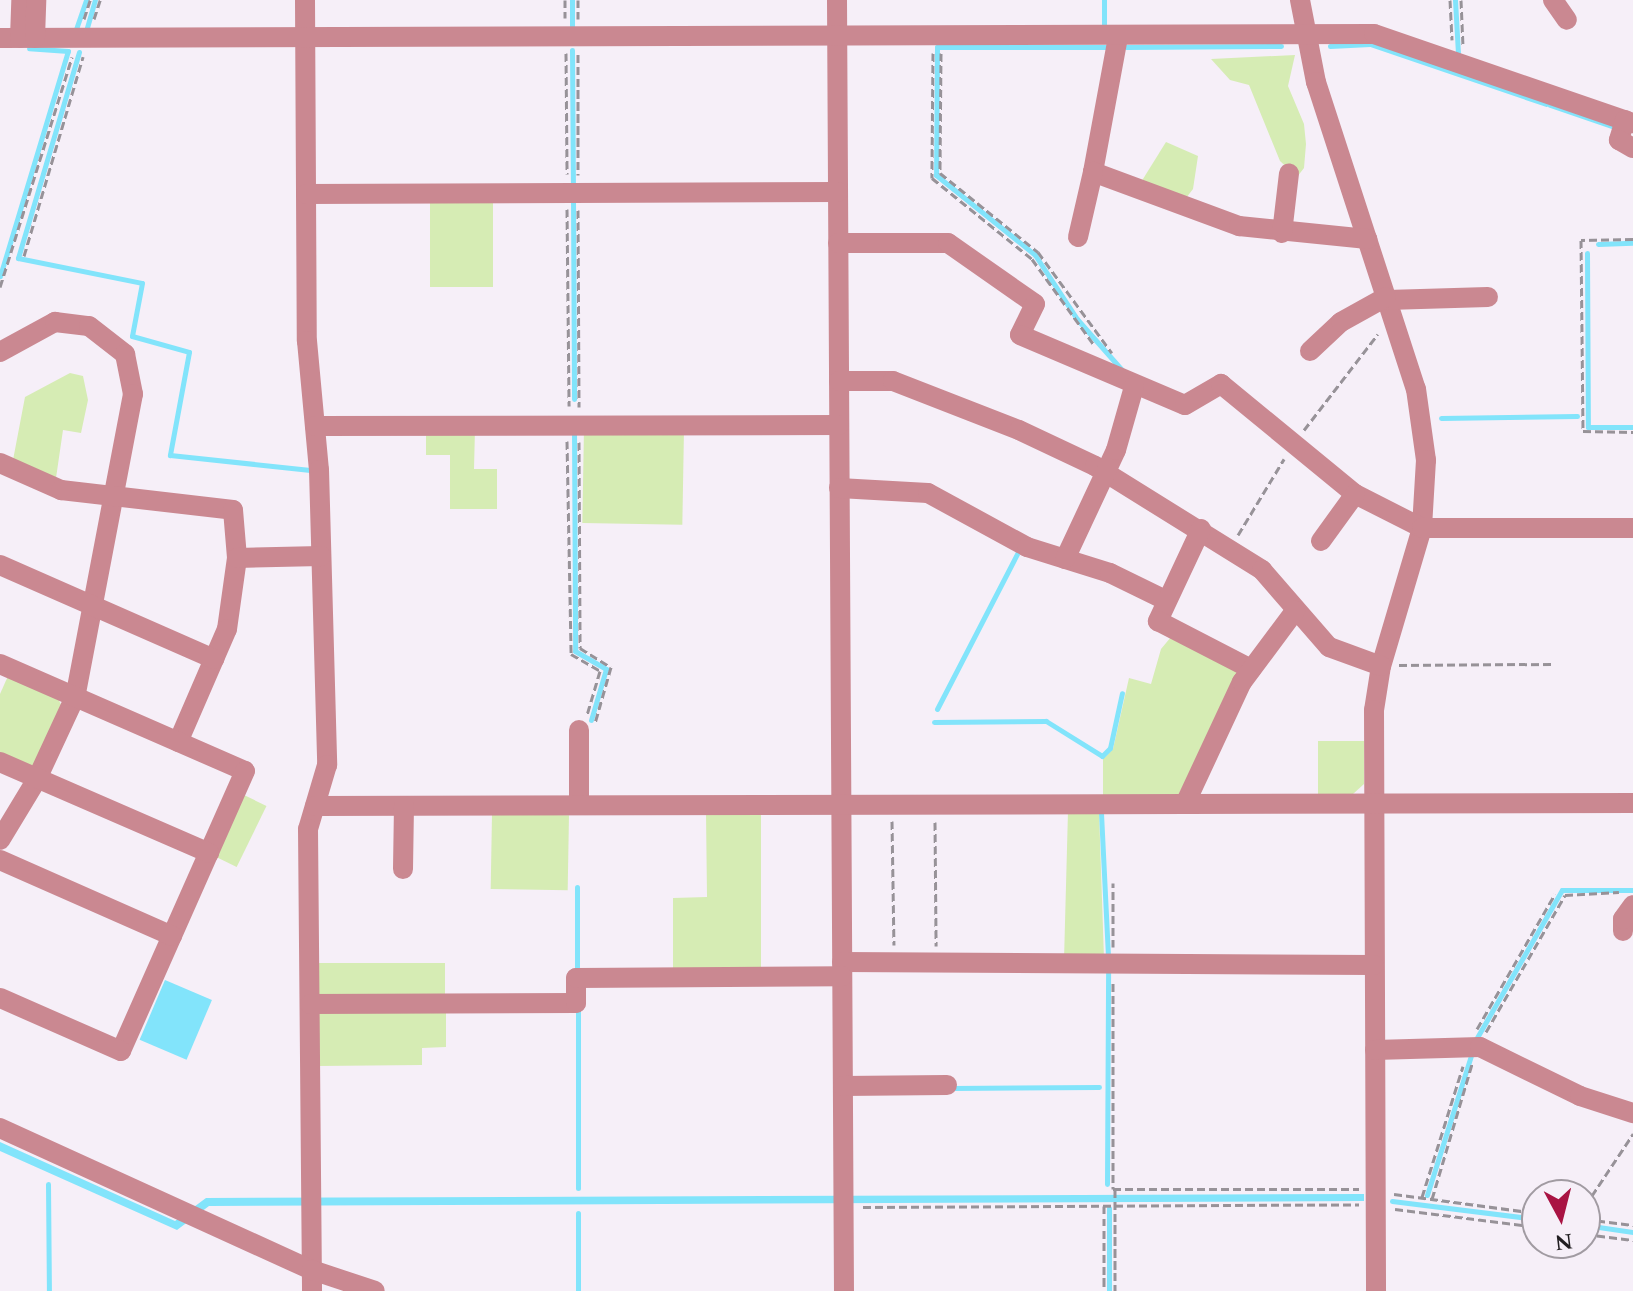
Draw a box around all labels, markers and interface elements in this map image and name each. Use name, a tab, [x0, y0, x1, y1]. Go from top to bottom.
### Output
north arrow	[1521, 1179, 1601, 1259]
text: N	[1553, 1224, 1575, 1259]

